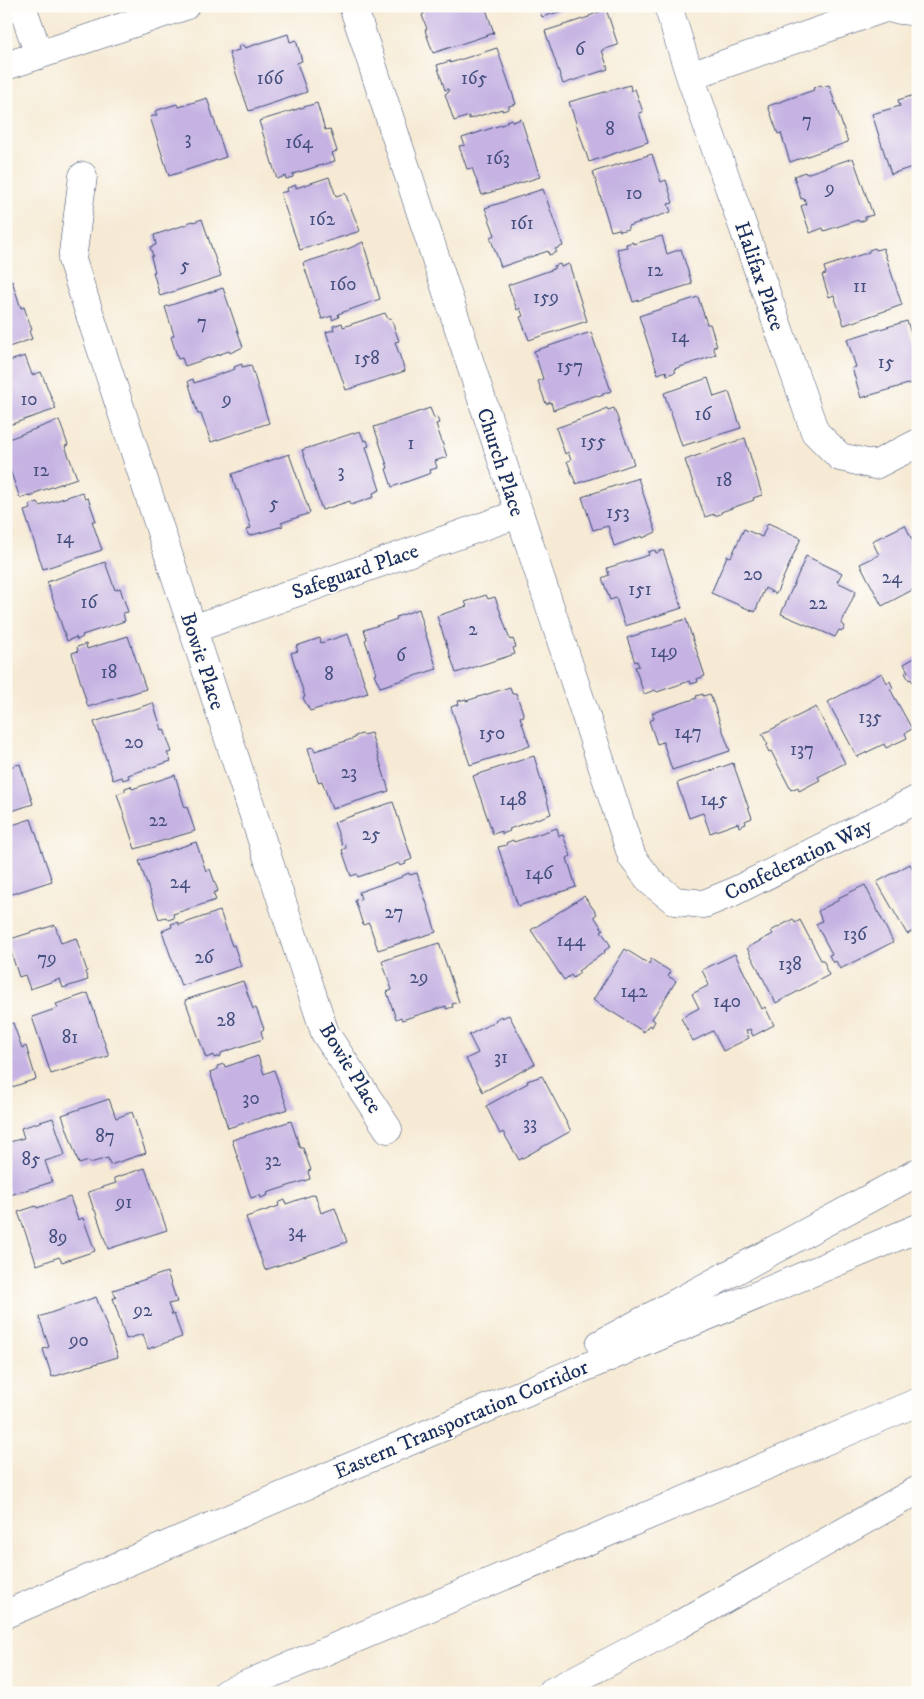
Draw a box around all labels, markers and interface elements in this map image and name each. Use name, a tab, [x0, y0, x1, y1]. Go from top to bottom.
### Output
house number: 6	[575, 38, 586, 61]
house number: 166	[257, 67, 284, 90]
house number: 165	[461, 67, 488, 90]
house number: 7	[802, 109, 812, 132]
house number: 8	[605, 118, 615, 141]
house number: 3	[184, 127, 192, 150]
house number: 164	[285, 131, 314, 154]
house number: 163	[486, 147, 510, 170]
house number: 9	[824, 177, 835, 200]
house number: 10	[625, 182, 643, 205]
house number: 162	[309, 208, 336, 231]
house number: 161	[510, 212, 534, 235]
street label: Halifax Place	[728, 218, 790, 335]
house number: 5	[180, 254, 190, 277]
house number: 12	[647, 259, 664, 282]
house number: 160	[329, 273, 357, 296]
house number: 11	[853, 275, 867, 298]
house number: 159	[533, 286, 559, 309]
house number: 7	[197, 311, 207, 334]
house number: 14	[671, 325, 690, 348]
house number: 158	[354, 347, 380, 370]
house number: 15	[878, 351, 895, 374]
house number: 157	[557, 355, 583, 378]
house number: 10	[20, 388, 38, 411]
house number: 9	[221, 388, 232, 411]
house number: 16	[695, 403, 713, 426]
street label: Church Place	[470, 405, 530, 520]
house number: 155	[580, 430, 606, 453]
house number: 1	[408, 432, 415, 455]
house number: 12	[33, 459, 50, 482]
house number: 3	[337, 460, 345, 483]
house number: 18	[716, 469, 732, 492]
house number: 5	[269, 492, 279, 515]
house number: 153	[606, 501, 630, 524]
house number: 14	[56, 526, 75, 549]
street label: Safeguard Place	[289, 538, 422, 606]
house number: 20	[743, 563, 763, 586]
house number: 24	[882, 566, 903, 589]
house number: 151	[628, 578, 652, 601]
house number: 16	[81, 591, 99, 614]
house number: 22	[809, 592, 828, 615]
street label: Bowie Place	[174, 609, 230, 713]
house number: 2	[468, 618, 478, 641]
house number: 149	[650, 640, 678, 663]
house number: 6	[396, 644, 407, 667]
house number: 18	[101, 661, 117, 684]
house number: 8	[324, 663, 334, 686]
house number: 135	[858, 706, 882, 729]
house number: 147	[674, 721, 702, 744]
house number: 150	[479, 722, 505, 745]
house number: 20	[124, 731, 144, 754]
house number: 137	[790, 738, 814, 761]
house number: 23	[341, 761, 357, 784]
house number: 148	[499, 788, 527, 811]
house number: 145	[700, 788, 728, 811]
house number: 22	[149, 809, 168, 832]
street label: Confederation Way	[720, 812, 877, 907]
house number: 25	[362, 823, 381, 846]
house number: 146	[525, 862, 554, 885]
house number: 24	[170, 871, 191, 894]
house number: 27	[385, 901, 403, 924]
house number: 136	[843, 923, 868, 946]
house number: 144	[557, 929, 586, 952]
house number: 26	[194, 946, 215, 969]
house number: 79	[37, 947, 57, 970]
house number: 138	[778, 953, 802, 976]
house number: 29	[410, 966, 428, 989]
house number: 142	[620, 980, 648, 1003]
house number: 140	[713, 990, 741, 1013]
house number: 28	[217, 1009, 235, 1032]
street label: Bowie Place	[313, 1019, 387, 1119]
house number: 81	[62, 1026, 78, 1049]
house number: 31	[494, 1046, 508, 1069]
house number: 30	[242, 1087, 260, 1110]
house number: 33	[523, 1112, 537, 1135]
house number: 87	[95, 1125, 115, 1148]
house number: 85	[22, 1148, 41, 1171]
house number: 32	[265, 1149, 282, 1172]
house number: 91	[115, 1191, 132, 1214]
house number: 34	[288, 1220, 307, 1243]
house number: 89	[49, 1226, 68, 1249]
house number: 92	[133, 1299, 153, 1322]
house number: 90	[68, 1329, 89, 1352]
street label: Eastern Transportation Corridor	[330, 1354, 593, 1485]

